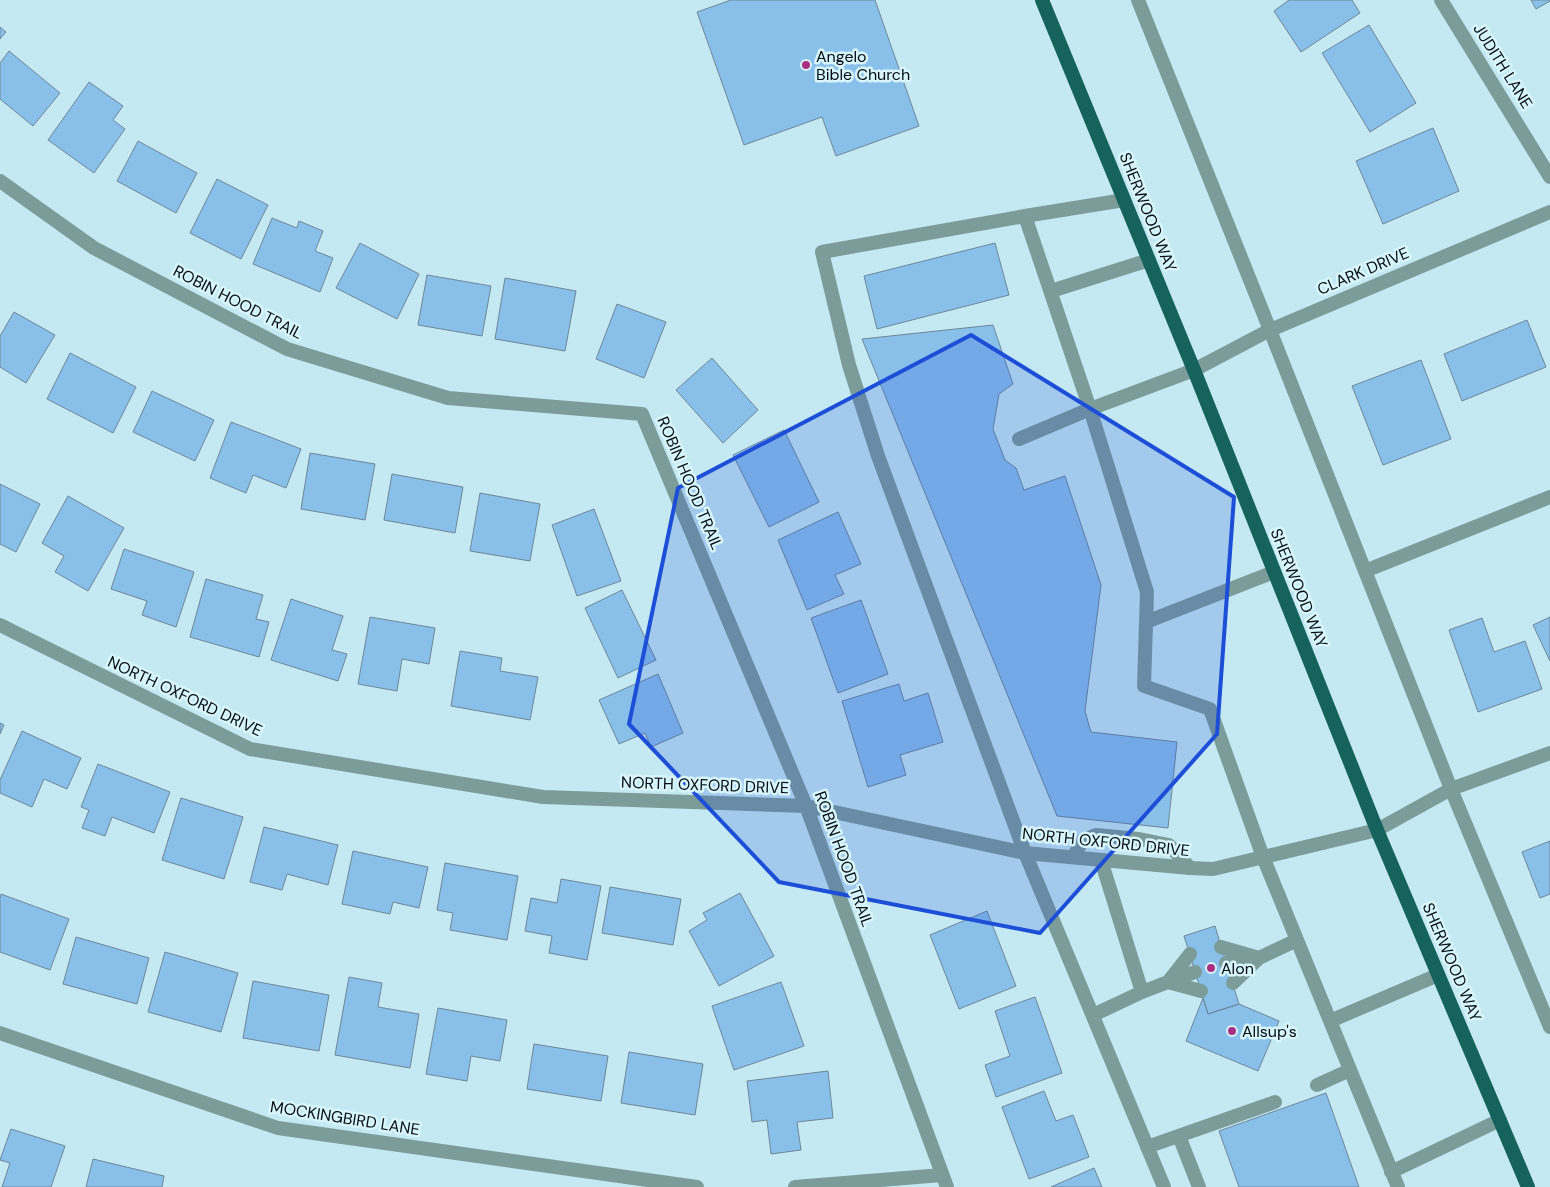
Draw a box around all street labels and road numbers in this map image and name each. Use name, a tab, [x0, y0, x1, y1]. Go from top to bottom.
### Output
street label: JUDITH LANE	[1469, 20, 1537, 112]
street label: SHERWOOD WAY	[1115, 149, 1181, 275]
street label: CLARK DRIVE	[1314, 242, 1412, 300]
street label: ROBIN HOOD TRAIL	[170, 260, 306, 344]
street label: ROBIN HOOD TRAIL	[652, 413, 728, 553]
street label: SHERWOOD WAY	[1266, 525, 1332, 651]
street label: NORTH OXFORD DRIVE	[104, 651, 266, 741]
street label: NORTH OXFORD DRIVE	[621, 772, 789, 798]
street label: ROBIN HOOD TRAIL	[810, 788, 878, 930]
street label: NORTH OXFORD DRIVE	[1021, 823, 1191, 861]
street label: SHERWOOD WAY	[1418, 900, 1486, 1024]
street label: MOCKINGBIRD LANE	[269, 1096, 421, 1140]

